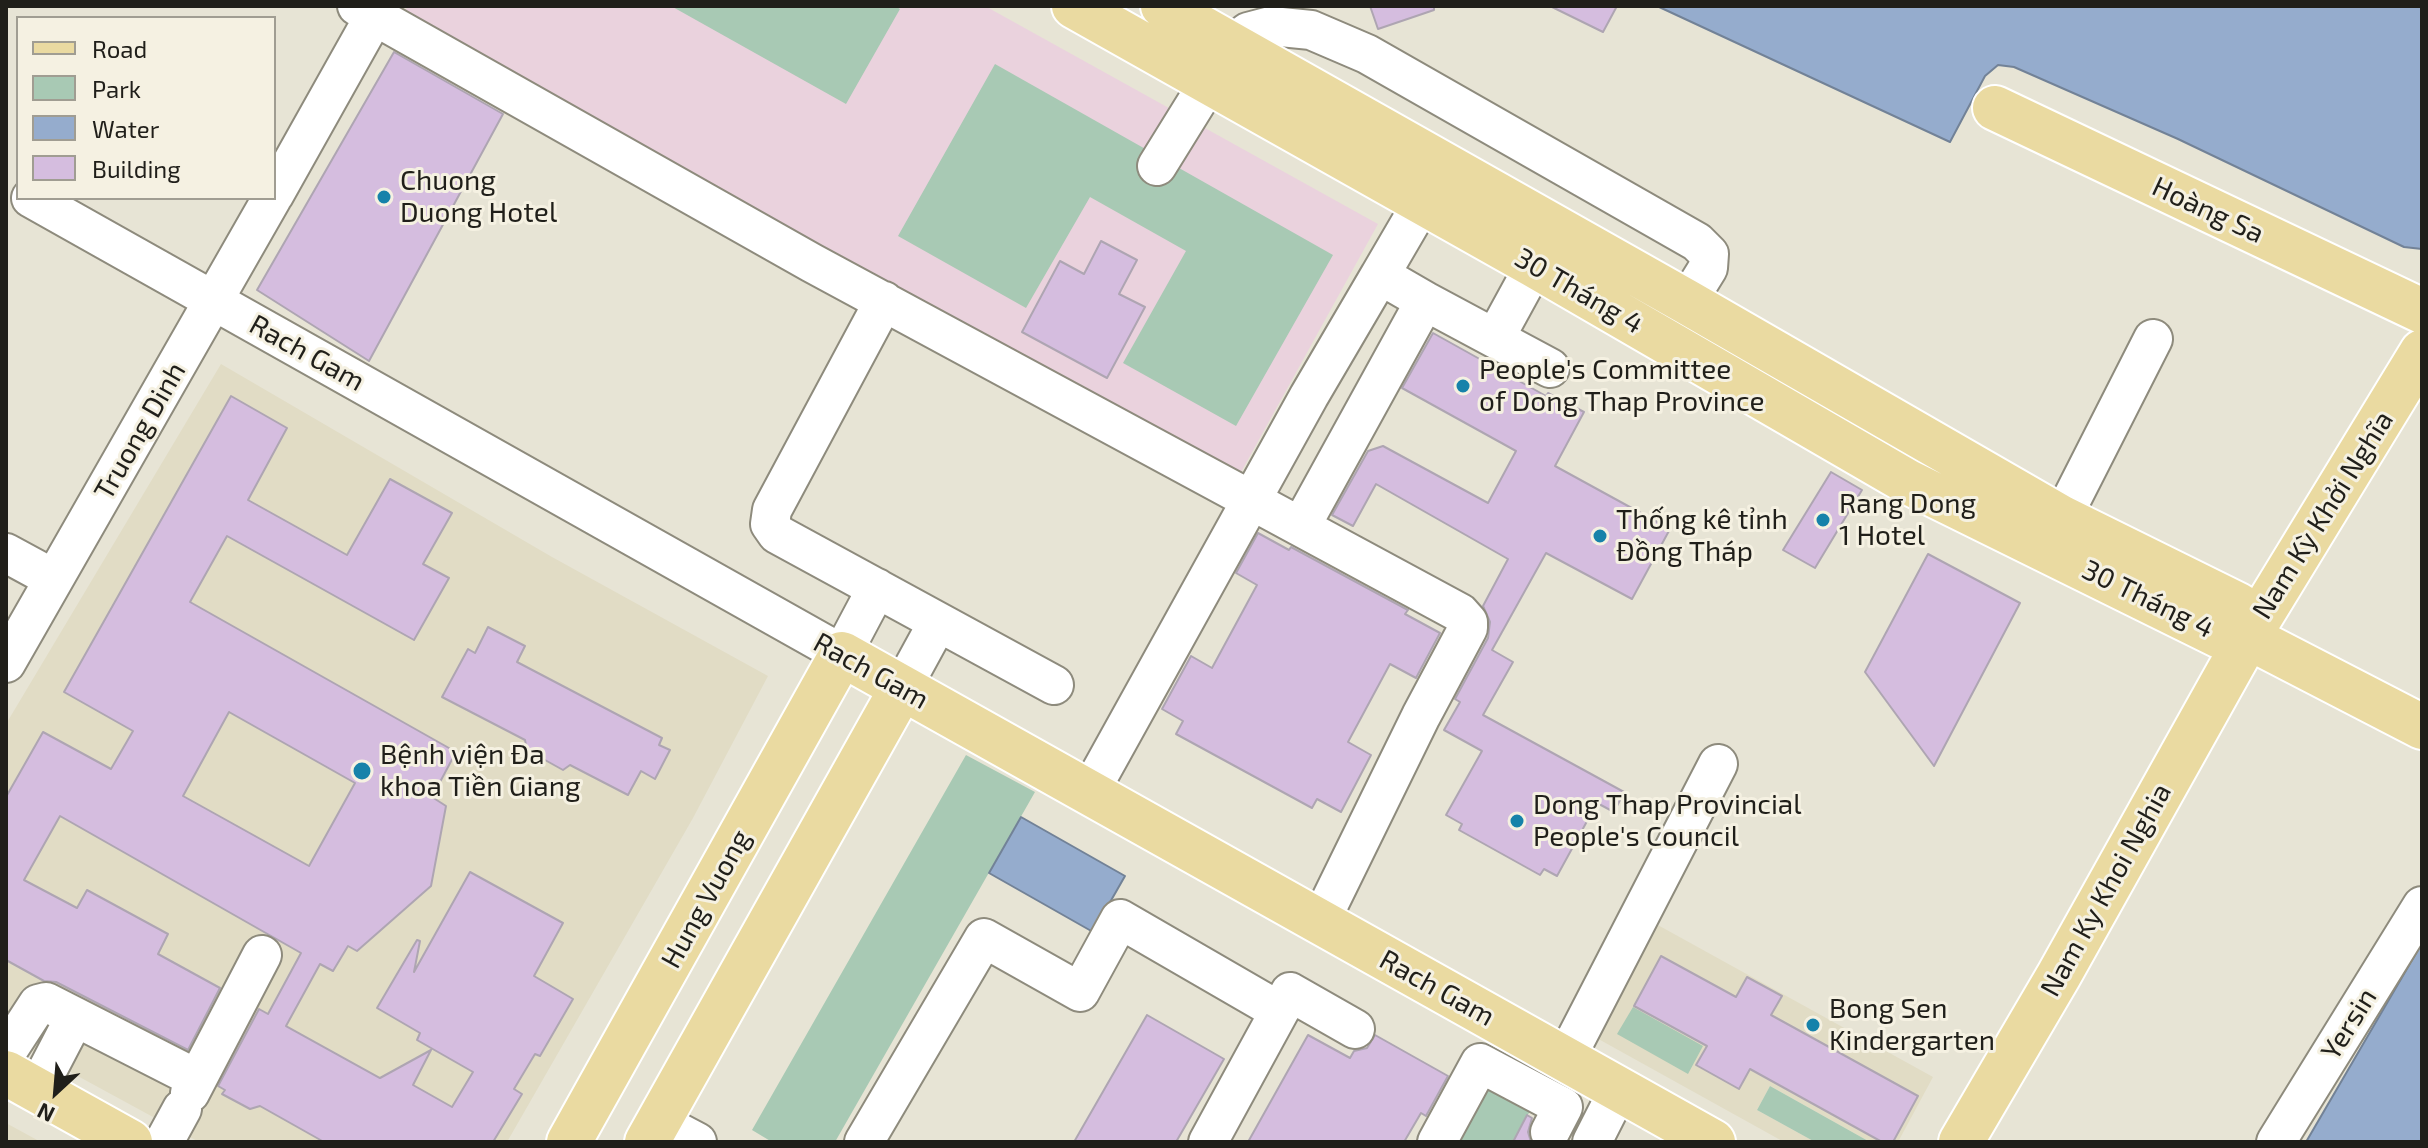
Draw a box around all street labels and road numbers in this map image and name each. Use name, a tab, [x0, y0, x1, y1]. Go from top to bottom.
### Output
street label: Hoàng Sa	[2147, 170, 2269, 250]
street label: 30 Tháng 4	[1509, 241, 1649, 341]
street label: Rach Gam	[244, 308, 370, 398]
street label: Truong Dinh	[87, 356, 193, 506]
street label: Nam Kỳ Khởi Nghĩa	[2245, 405, 2401, 625]
street label: 30 Tháng 4	[2077, 553, 2219, 645]
street label: Rach Gam	[808, 626, 934, 716]
street label: Nam Ky Khoi Nghia	[2033, 778, 2179, 1002]
street label: Hung Vuong	[654, 824, 758, 974]
street label: Rach Gam	[1374, 943, 1500, 1033]
street label: Yersin	[2314, 982, 2384, 1066]

